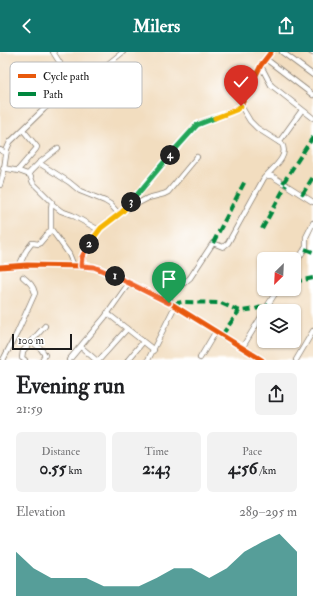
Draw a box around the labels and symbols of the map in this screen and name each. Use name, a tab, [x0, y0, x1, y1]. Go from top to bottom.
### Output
legend	[10, 62, 142, 108]
pin	[224, 65, 258, 106]
text: Cycle path	[43, 70, 89, 84]
text: Path	[43, 88, 63, 101]
pin: 4	[160, 145, 180, 165]
pin: 3	[121, 192, 141, 212]
pin: 2	[79, 234, 99, 254]
north arrow	[257, 252, 301, 296]
pin	[152, 262, 186, 303]
pin: 1	[105, 266, 125, 286]
scale bar	[12, 332, 72, 351]

